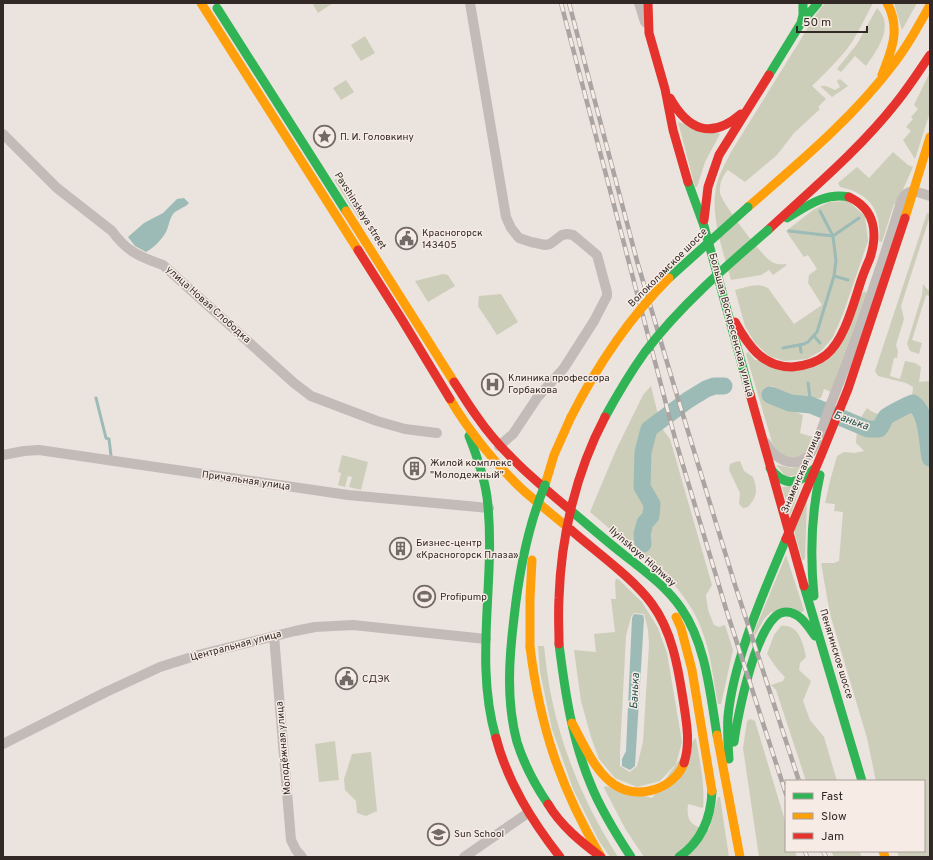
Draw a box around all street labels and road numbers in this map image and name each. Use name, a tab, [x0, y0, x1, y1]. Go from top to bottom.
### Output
street label: Pavshinskaya street	[331, 170, 389, 252]
street label: Волоколамское шоссе	[626, 226, 710, 310]
street label: Большая Воскресенская улица	[705, 252, 757, 398]
street label: улица Новая Слободка	[163, 263, 253, 347]
street label: Знаменская улица	[779, 429, 825, 515]
street label: Причальная улица	[201, 468, 291, 494]
street label: Ilyinskoye Highway	[606, 524, 678, 590]
street label: Пенягинское шоссе	[816, 607, 856, 701]
street label: Центральная улица	[189, 628, 283, 664]
street label: Молодёжная улица	[273, 701, 295, 795]

